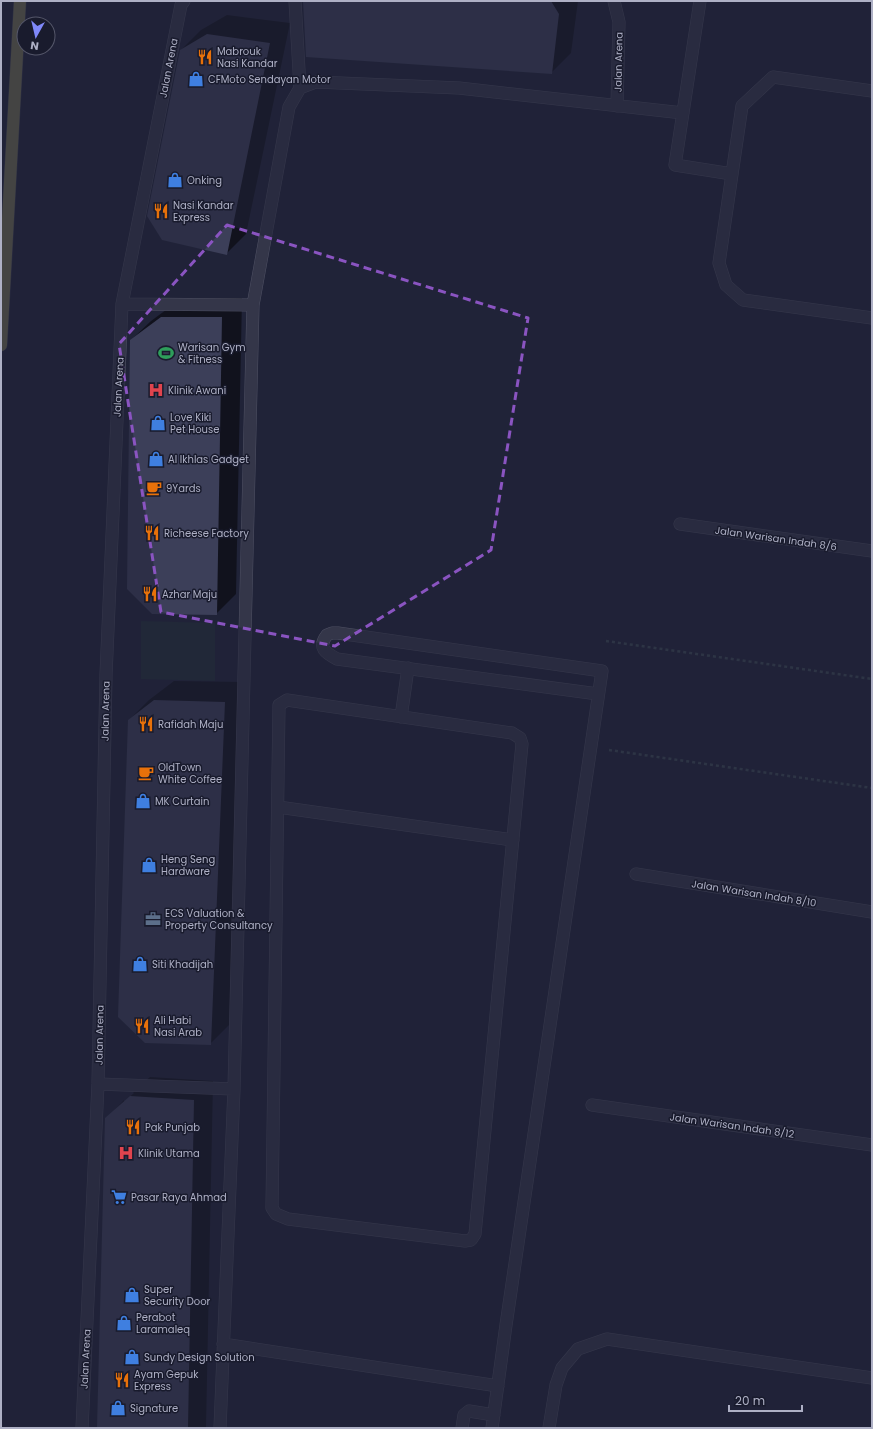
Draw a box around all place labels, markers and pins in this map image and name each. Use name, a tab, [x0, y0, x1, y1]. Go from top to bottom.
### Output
place label: Mabrouk Nasi Kandar	[217, 44, 278, 71]
restaurant icon: Mabrouk Nasi Kandar	[196, 48, 214, 66]
shop icon: CFMoto Sendayan Motor	[187, 70, 205, 88]
place label: CFMoto Sendayan Motor	[208, 72, 331, 87]
shop icon: Onking	[166, 171, 184, 189]
place label: Onking	[187, 173, 222, 188]
place label: Nasi Kandar Express	[173, 198, 234, 225]
restaurant icon: Nasi Kandar Express	[152, 202, 170, 220]
place label: Warisan Gym & Fitness	[178, 340, 245, 367]
sports icon: Warisan Gym & Fitness	[157, 344, 175, 362]
hospital icon: Klinik Awani	[147, 381, 165, 399]
place label: Klinik Awani	[168, 383, 226, 398]
place label: Love Kiki Pet House	[170, 410, 219, 437]
shop icon: Love Kiki Pet House	[149, 414, 167, 432]
shop icon: Al Ikhlas Gadget	[147, 450, 165, 468]
place label: Al Ikhlas Gadget	[168, 452, 249, 467]
cafe icon: 9Yards	[145, 479, 163, 497]
place label: 9Yards	[166, 481, 201, 496]
restaurant icon: Richeese Factory	[143, 524, 161, 542]
place label: Richeese Factory	[164, 526, 249, 541]
restaurant icon: Azhar Maju	[141, 585, 159, 603]
place label: Azhar Maju	[162, 587, 217, 602]
restaurant icon: Rafidah Maju	[137, 715, 155, 733]
place label: Rafidah Maju	[158, 717, 223, 732]
place label: OldTown White Coffee	[158, 760, 222, 787]
cafe icon: OldTown White Coffee	[137, 764, 155, 782]
shop icon: MK Curtain	[134, 792, 152, 810]
place label: MK Curtain	[155, 794, 209, 809]
place label: Heng Seng Hardware	[161, 852, 215, 879]
shop icon: Heng Seng Hardware	[140, 856, 158, 874]
place label: ECS Valuation & Property Consultancy	[165, 906, 273, 933]
office icon: ECS Valuation & Property Consultancy	[144, 910, 162, 928]
shop icon: Siti Khadijah	[131, 955, 149, 973]
place label: Siti Khadijah	[152, 957, 213, 972]
place label: Ali Habi Nasi Arab	[154, 1013, 202, 1040]
restaurant icon: Ali Habi Nasi Arab	[133, 1017, 151, 1035]
restaurant icon: Pak Punjab	[124, 1118, 142, 1136]
place label: Pak Punjab	[145, 1120, 200, 1135]
hospital icon: Klinik Utama	[117, 1144, 135, 1162]
place label: Klinik Utama	[138, 1146, 200, 1161]
supermarket icon: Pasar Raya Ahmad	[110, 1188, 128, 1206]
place label: Pasar Raya Ahmad	[131, 1190, 227, 1205]
place label: Super Security Door	[144, 1282, 211, 1309]
shop icon: Super Security Door	[123, 1286, 141, 1304]
place label: Perabot Laramaleq	[136, 1310, 190, 1337]
shop icon: Perabot Laramaleq	[115, 1314, 133, 1332]
shop icon: Sundy Design Solution	[123, 1348, 141, 1366]
place label: Sundy Design Solution	[144, 1350, 255, 1365]
place label: Ayam Gepuk Express	[134, 1367, 199, 1394]
restaurant icon: Ayam Gepuk Express	[113, 1371, 131, 1389]
shop icon: Signature	[109, 1399, 127, 1417]
place label: Signature	[130, 1401, 178, 1416]

